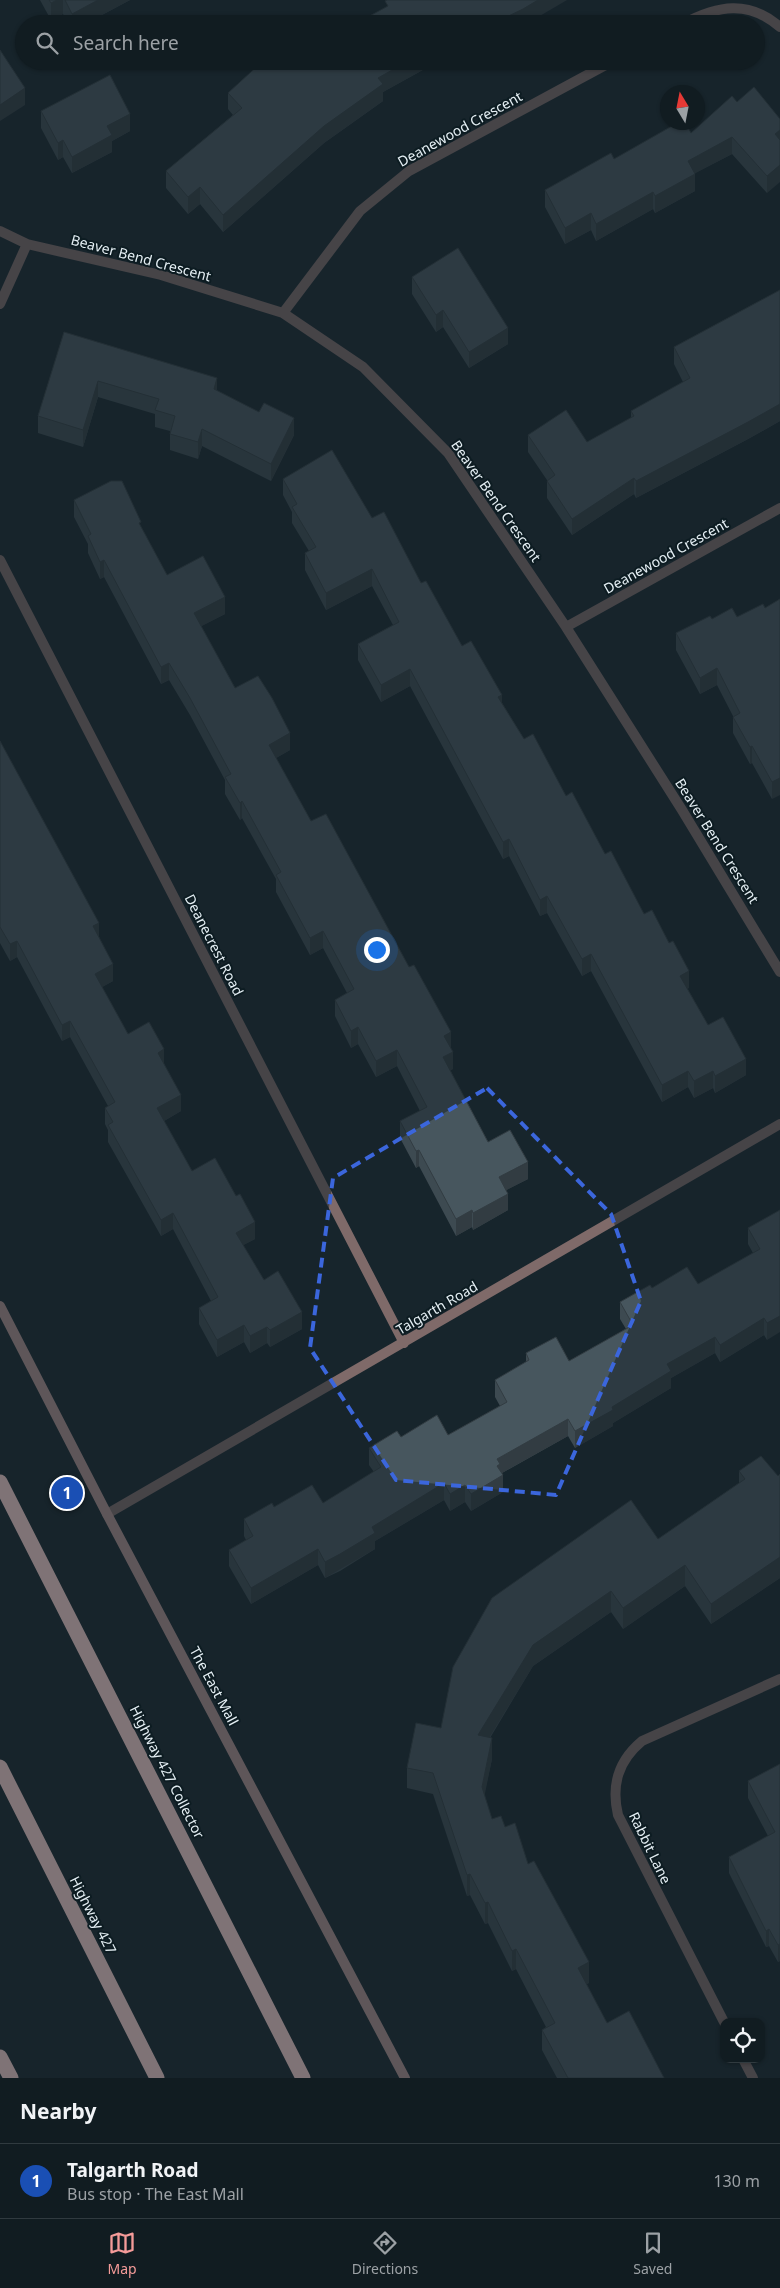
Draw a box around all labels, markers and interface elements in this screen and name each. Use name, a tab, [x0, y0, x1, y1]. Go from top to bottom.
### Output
search box	[15, 15, 765, 70]
icon: search	[33, 29, 61, 57]
text: Search here	[73, 30, 179, 56]
north arrow	[660, 85, 705, 130]
street label: Deanewood Crescent	[394, 86, 525, 171]
street label: Beaver Bend Crescent	[69, 230, 213, 285]
street label: Beaver Bend Crescent	[447, 436, 546, 565]
street label: Deanewood Crescent	[600, 513, 731, 598]
street label: Beaver Bend Crescent	[671, 774, 764, 907]
street label: Deanecrest Road	[181, 891, 248, 999]
your location	[364, 937, 390, 963]
street label: Talgarth Road	[392, 1276, 481, 1339]
pin: 1	[51, 1474, 83, 1512]
street label: The East Mall	[186, 1643, 243, 1729]
street label: Highway 427 Collector	[126, 1702, 209, 1842]
street label: Rabbit Lane	[625, 1809, 676, 1887]
street label: Highway 427	[66, 1873, 121, 1957]
map controls	[720, 2018, 765, 2063]
button: locate	[720, 2018, 765, 2063]
text: Nearby	[20, 2097, 96, 2125]
text: Talgarth Road	[67, 2157, 199, 2183]
text: 1	[31, 2170, 41, 2192]
text: 130 m	[713, 2170, 760, 2192]
text: Bus stop · The East Mall	[67, 2183, 244, 2205]
tab: Map	[108, 2229, 137, 2278]
tab: Directions	[352, 2229, 418, 2278]
tab: Saved	[633, 2229, 672, 2278]

